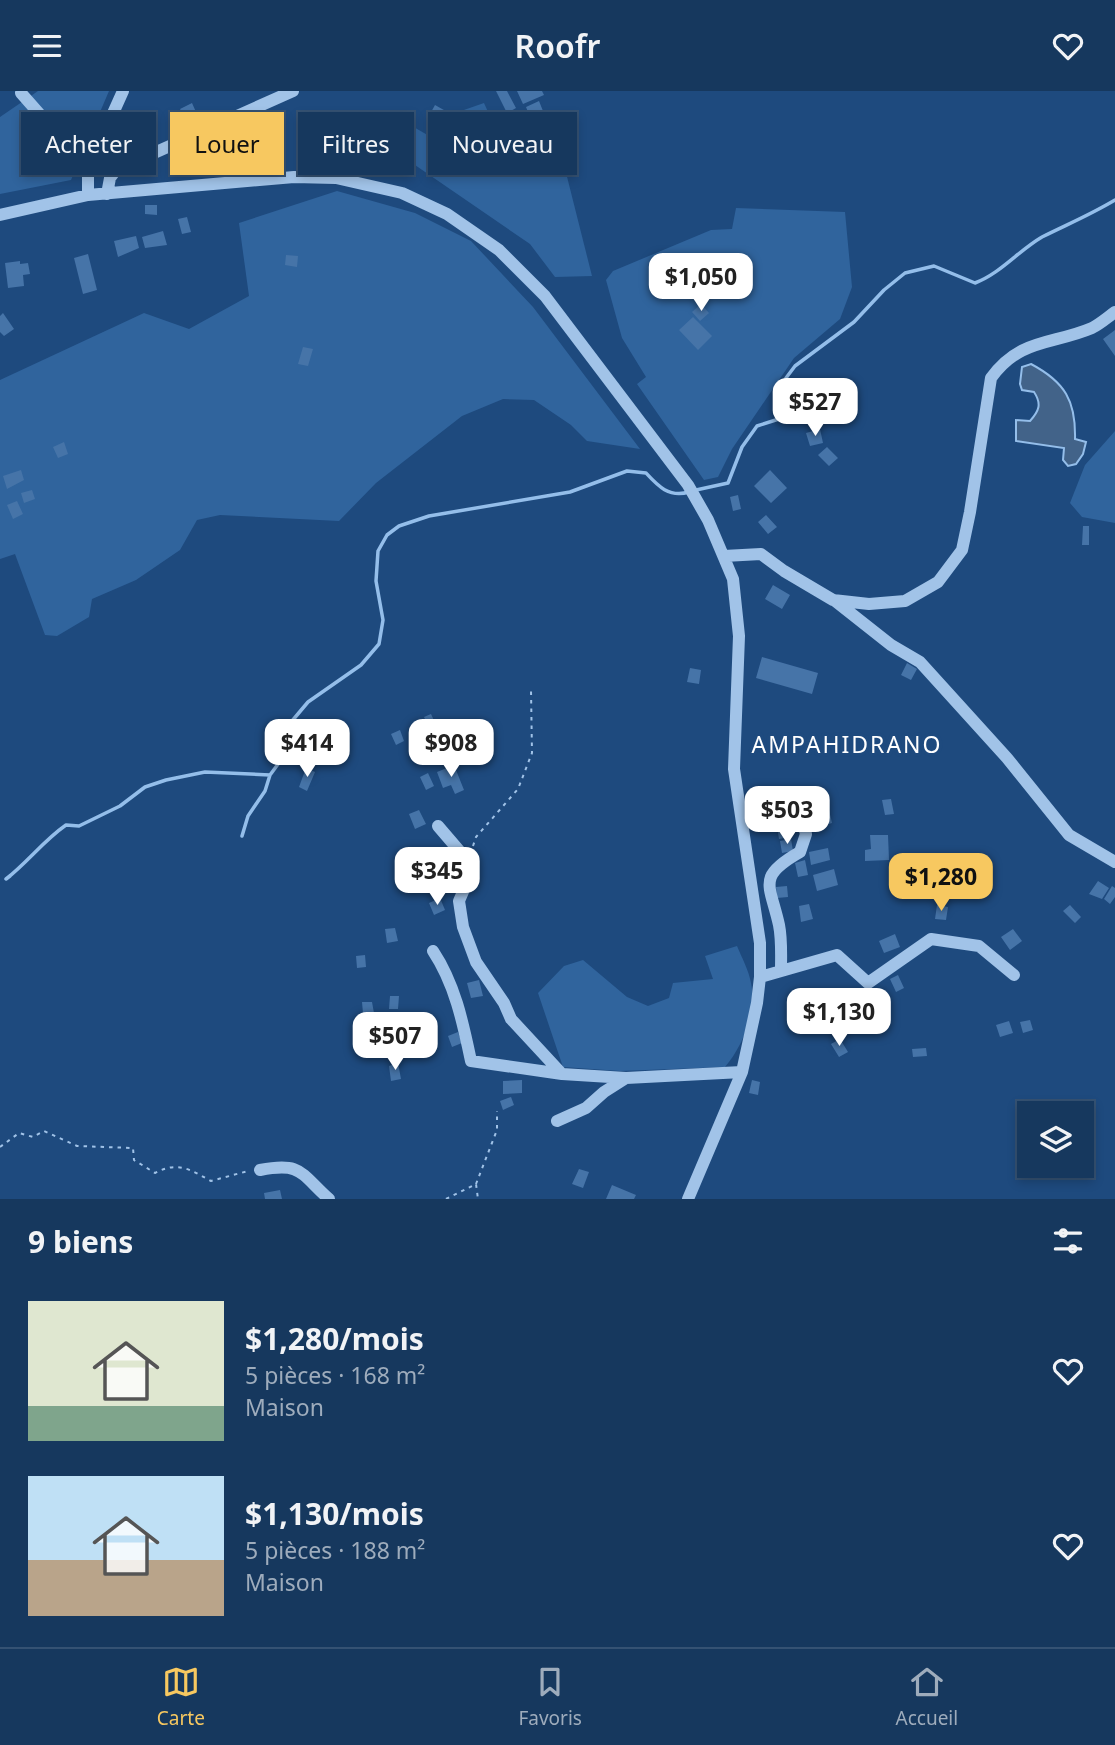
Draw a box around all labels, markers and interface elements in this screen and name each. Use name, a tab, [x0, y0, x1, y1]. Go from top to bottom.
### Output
text: Roofr	[515, 24, 600, 67]
icon: menu	[28, 27, 66, 65]
icon: heart	[1049, 27, 1087, 65]
chip: Acheter	[21, 112, 156, 175]
chip: Louer	[170, 112, 284, 175]
chip: Filtres	[298, 112, 414, 175]
chip: Nouveau	[428, 112, 577, 175]
pin: $1,050	[644, 253, 758, 313]
text: $1,050	[665, 260, 737, 292]
pin: $527	[774, 379, 856, 438]
text: $527	[789, 385, 841, 417]
pin: $414	[266, 719, 348, 779]
pin: $908	[410, 719, 492, 779]
text: $414	[281, 726, 333, 758]
text: $908	[425, 726, 477, 758]
district label: AMPAHIDRANO	[751, 728, 943, 760]
pin: $503	[746, 787, 828, 846]
text: $503	[761, 793, 813, 825]
pin: $345	[396, 847, 478, 907]
pin: $1,280	[884, 853, 998, 913]
text: $345	[411, 854, 463, 886]
text: $1,280	[905, 860, 977, 892]
pin: $1,130	[782, 989, 896, 1048]
text: $1,130	[803, 995, 875, 1027]
pin: $507	[354, 1013, 436, 1072]
text: $507	[369, 1019, 421, 1051]
map controls	[1017, 1101, 1094, 1178]
button: layers	[1017, 1101, 1094, 1178]
text: 9 biens	[28, 1221, 133, 1262]
icon: filters	[1049, 1222, 1087, 1260]
text: $1,280/mois	[245, 1318, 424, 1359]
icon: home	[84, 1329, 168, 1413]
icon: heart	[1049, 1352, 1087, 1390]
text: 5 pièces · 168 m²	[245, 1359, 425, 1391]
text: Maison	[245, 1391, 324, 1423]
text: $1,130/mois	[245, 1493, 424, 1534]
icon: home	[84, 1504, 168, 1588]
icon: heart	[1049, 1527, 1087, 1565]
text: 5 pièces · 188 m²	[245, 1534, 425, 1566]
text: Maison	[245, 1566, 324, 1598]
tab: Carte	[157, 1663, 205, 1731]
tab: Favoris	[518, 1663, 582, 1731]
tab: Accueil	[896, 1663, 958, 1731]

